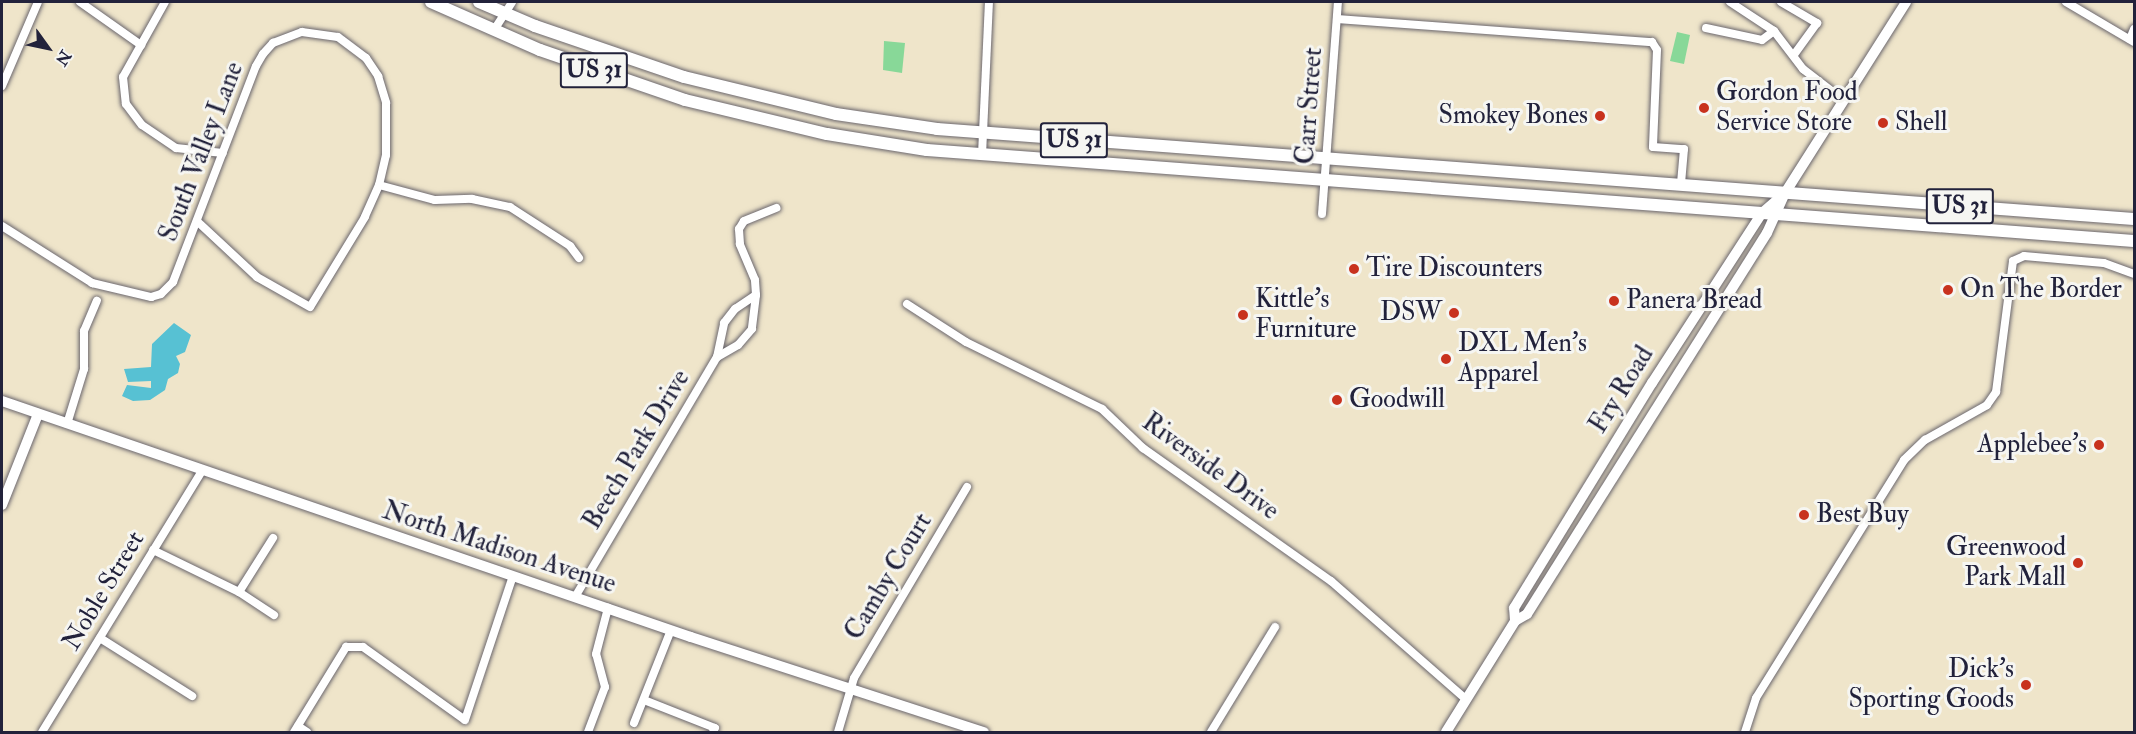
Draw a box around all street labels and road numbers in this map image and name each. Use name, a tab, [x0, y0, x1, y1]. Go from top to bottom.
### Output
street label: Carr Street	[1290, 46, 1330, 166]
road number: US 31	[560, 49, 628, 91]
street label: South Valley Lane	[153, 58, 251, 246]
road number: US 31	[1040, 119, 1108, 161]
road number: US 31	[1926, 185, 1994, 227]
street label: Fry Road	[1583, 341, 1661, 439]
street label: Beech Park Drive	[577, 365, 697, 535]
street label: Riverside Drive	[1136, 407, 1284, 527]
street label: North Madison Avenue	[378, 496, 620, 600]
street label: Camby Court	[839, 508, 939, 646]
street label: Noble Street	[56, 526, 152, 656]

